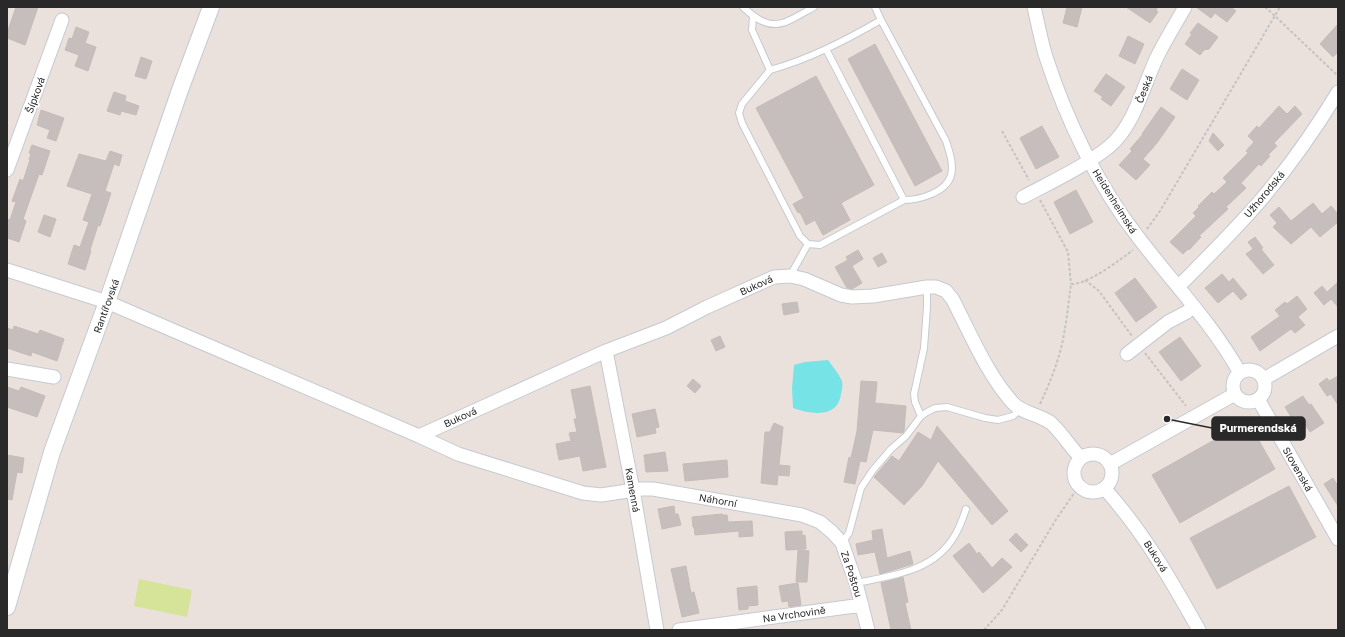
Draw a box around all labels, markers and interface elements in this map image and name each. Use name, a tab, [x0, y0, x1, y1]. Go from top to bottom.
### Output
street label: Česká	[1133, 73, 1155, 105]
street label: Šípková	[22, 75, 47, 115]
street label: Heidenheimská	[1090, 166, 1140, 236]
street label: Užhorodská	[1241, 168, 1287, 220]
street label: Buková	[738, 272, 774, 298]
street label: Rantířovská	[91, 277, 121, 335]
street label: Buková	[442, 404, 478, 430]
callout: Purmerendská	[1212, 417, 1305, 440]
text: Purmerendská	[1219, 421, 1297, 434]
street label: Slovenská	[1281, 445, 1315, 493]
street label: Kamenná	[623, 467, 643, 513]
street label: Náhorní	[698, 491, 739, 509]
street label: Buková	[1142, 538, 1170, 574]
street label: Za Poštou	[839, 549, 865, 599]
street label: Na Vrchovině	[762, 604, 826, 624]

